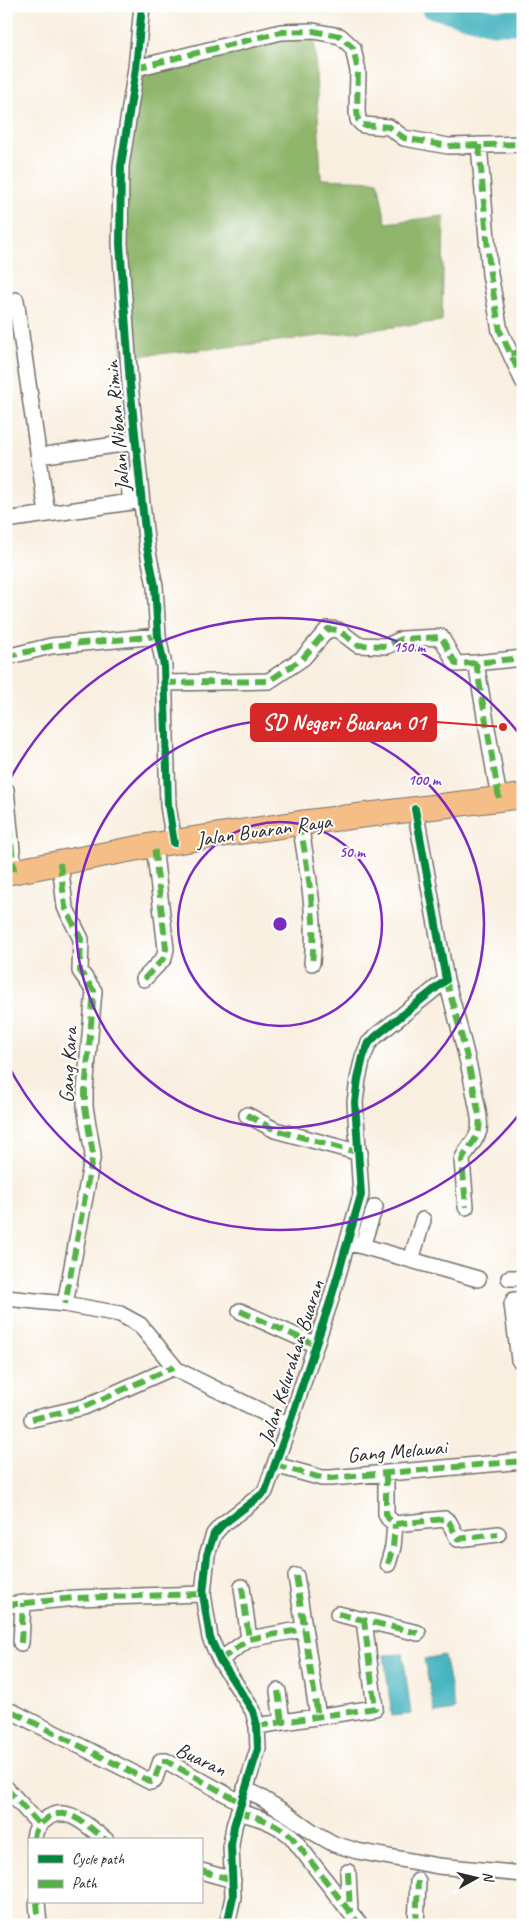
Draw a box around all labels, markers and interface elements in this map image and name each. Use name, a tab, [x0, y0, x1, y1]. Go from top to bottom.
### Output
street label: Jalan Niban Rimin	[98, 358, 136, 493]
text: 150 m	[393, 638, 427, 657]
callout: SD Negeri Buaran 01	[251, 704, 436, 741]
text: SD Negeri Buaran 01	[262, 709, 428, 737]
text: 100 m	[408, 771, 442, 790]
street label: Jalan Buaran Raya	[194, 807, 335, 852]
text: 50 m	[339, 843, 366, 862]
centre of rings	[271, 915, 289, 933]
street label: Gang Kara	[53, 1024, 83, 1103]
street label: Jalan Kelurahan Buaran	[252, 1276, 330, 1448]
street label: Gang Melawai	[346, 1433, 451, 1468]
street label: Buaran	[172, 1736, 231, 1782]
legend	[28, 1838, 202, 1904]
text: Cycle path	[72, 1850, 124, 1869]
north arrow	[452, 1854, 502, 1904]
text: N	[479, 1871, 498, 1884]
text: Path	[72, 1874, 98, 1893]

